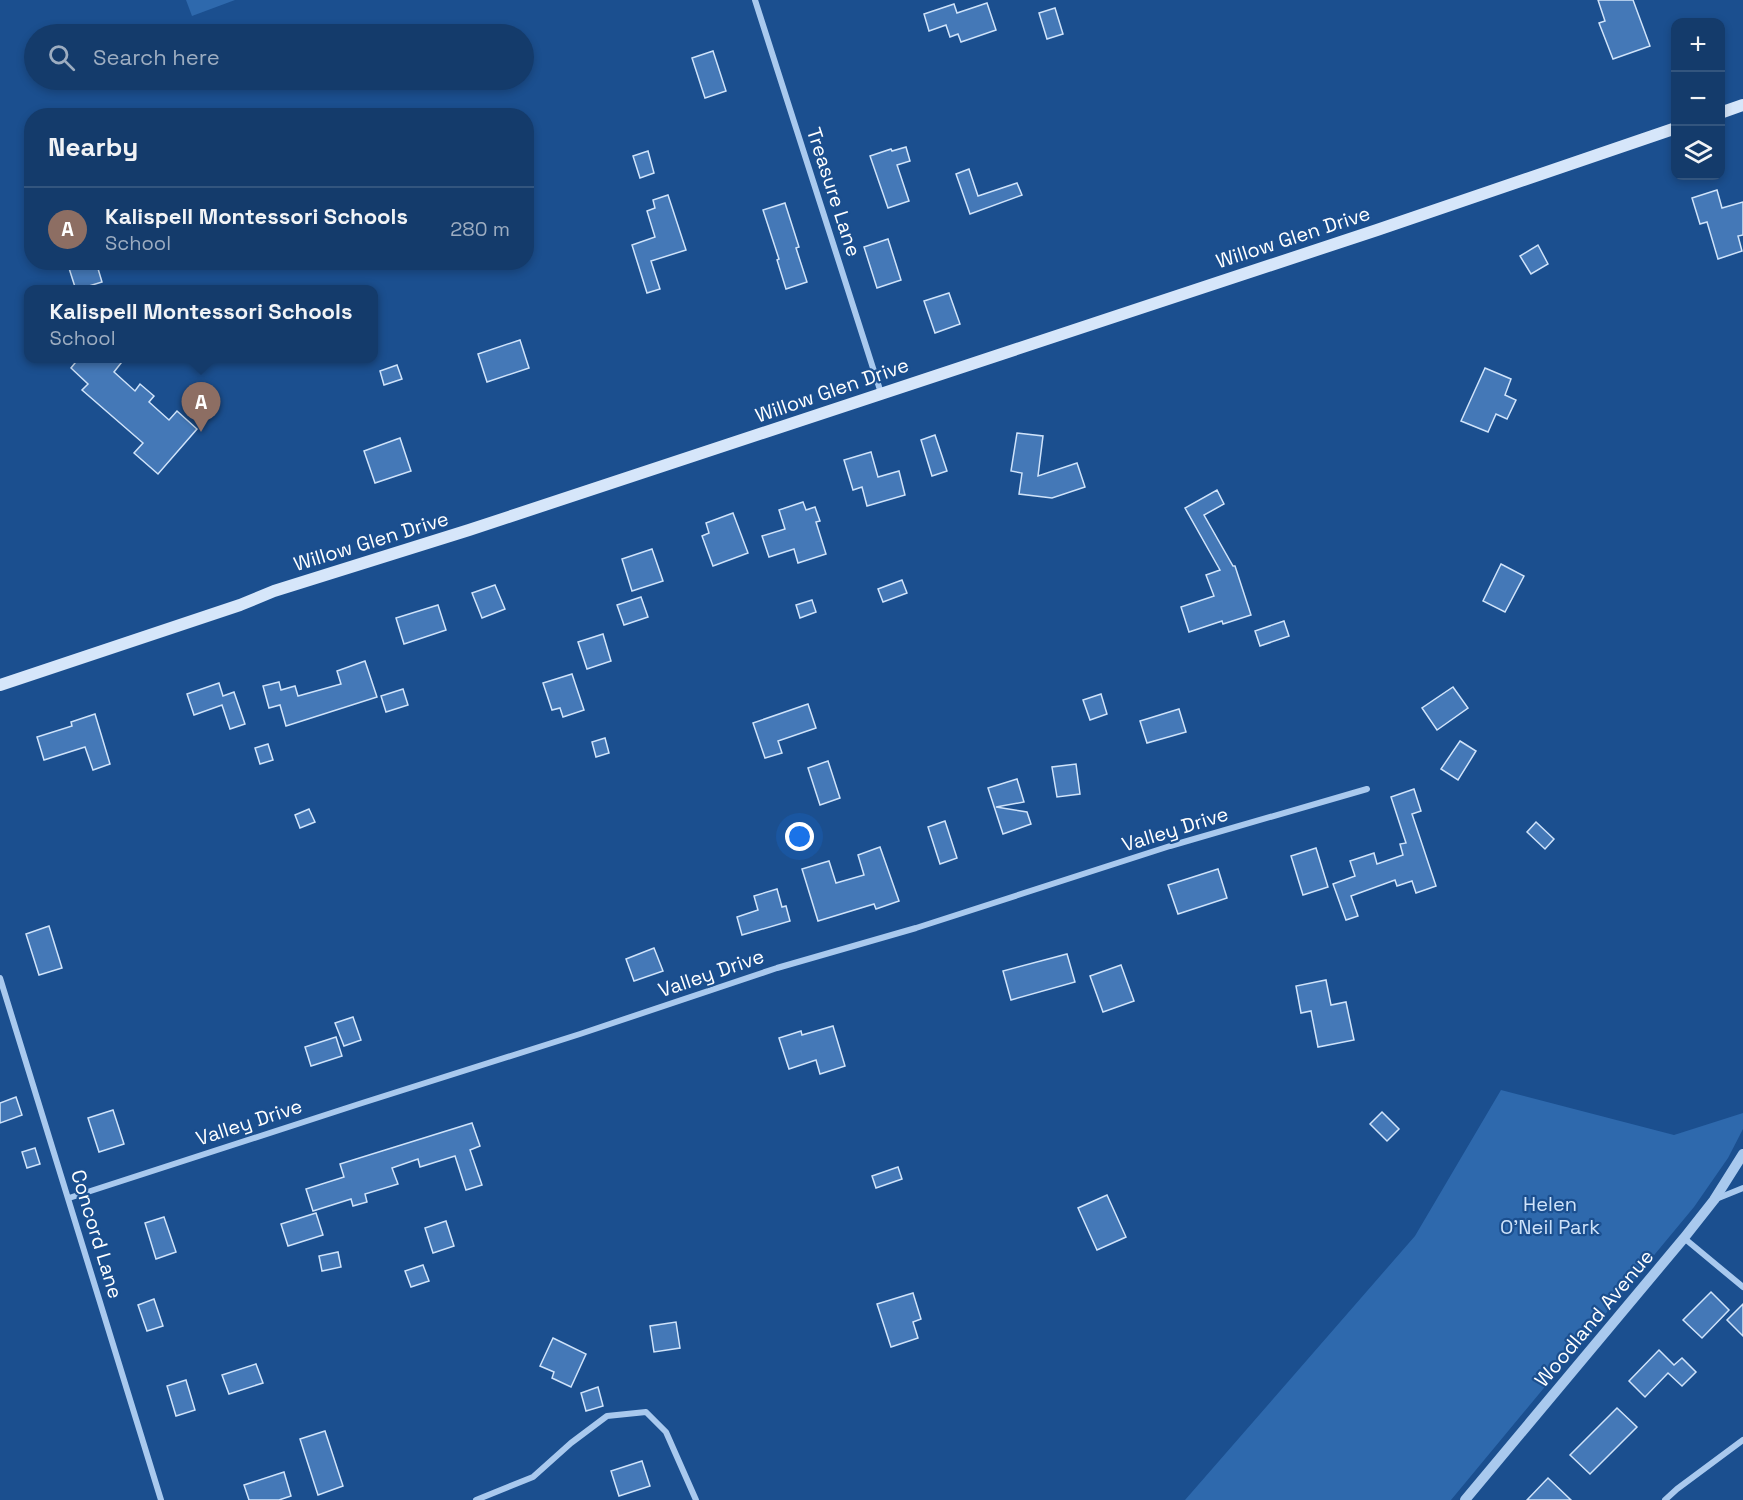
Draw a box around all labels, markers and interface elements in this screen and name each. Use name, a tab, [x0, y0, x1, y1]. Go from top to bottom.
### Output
map controls	[1671, 18, 1725, 180]
button: +	[1671, 18, 1725, 72]
search box	[24, 24, 534, 90]
icon: search	[45, 41, 78, 74]
text: Search here	[93, 43, 220, 71]
button: −	[1671, 72, 1725, 126]
street label: Treasure Lane	[801, 124, 867, 260]
button: layers	[1671, 126, 1725, 180]
text: Nearby	[48, 130, 138, 164]
street label: Willow Glen Drive	[1213, 200, 1373, 274]
text: Kalispell Montessori Schools	[105, 202, 408, 230]
text: A	[61, 216, 74, 242]
text: 280 m	[450, 216, 510, 242]
text: School	[105, 230, 171, 256]
popup	[24, 285, 378, 363]
text: Kalispell Montessori Schools	[50, 297, 352, 325]
text: School	[50, 325, 116, 351]
street label: Willow Glen Drive	[752, 352, 912, 428]
pin: A	[182, 382, 220, 432]
street label: Willow Glen Drive	[290, 505, 452, 577]
street label: Valley Drive	[1119, 800, 1231, 858]
your location	[785, 822, 814, 851]
street label: Valley Drive	[655, 943, 767, 1003]
street label: Valley Drive	[193, 1093, 305, 1151]
street label: Concord Lane	[65, 1166, 129, 1302]
park label: Helen O'Neil Park	[1500, 1191, 1600, 1240]
street label: Woodland Avenue	[1529, 1244, 1659, 1392]

